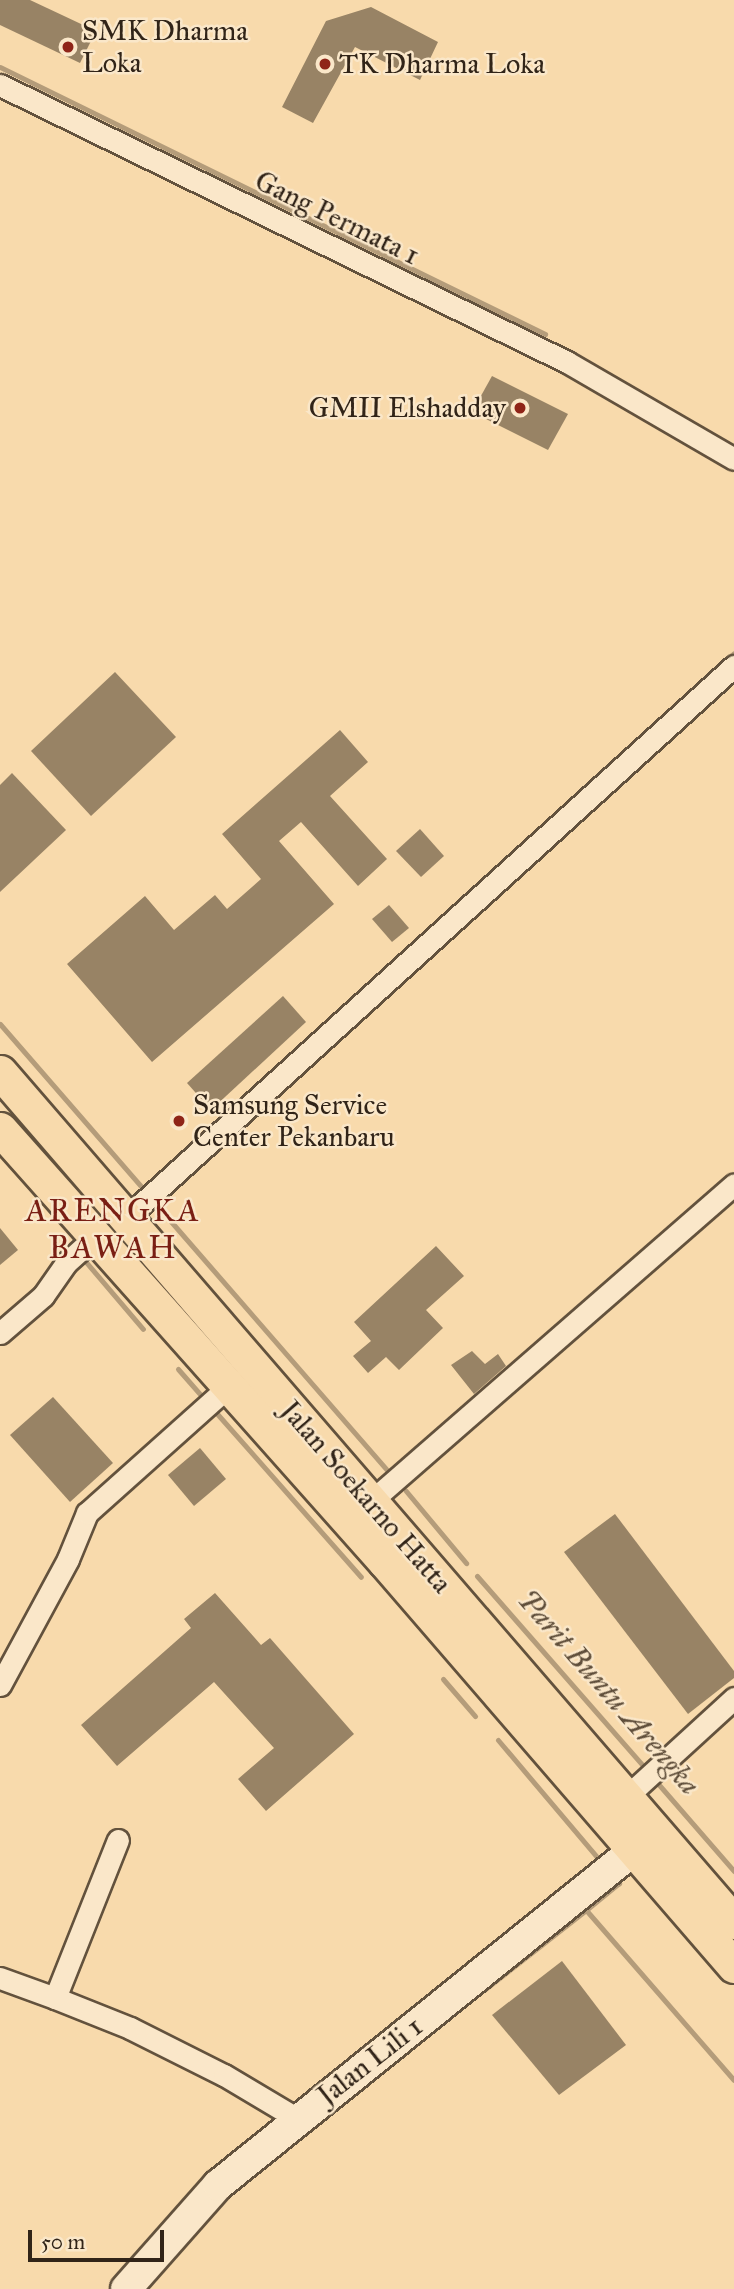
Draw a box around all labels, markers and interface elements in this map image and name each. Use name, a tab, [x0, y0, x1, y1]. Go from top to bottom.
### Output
place label: SMK Dharma Loka	[82, 14, 248, 80]
marker: SMK Dharma Loka	[60, 39, 76, 55]
place label: TK Dharma Loka	[339, 47, 545, 81]
marker: TK Dharma Loka	[317, 56, 333, 72]
street label: Gang Permata 1	[250, 164, 424, 272]
place label: GMII Elshadday	[309, 391, 506, 425]
marker: GMII Elshadday	[512, 400, 528, 416]
place label: Samsung Service Center Pekanbaru	[193, 1088, 395, 1154]
marker: Samsung Service Center Pekanbaru	[171, 1113, 187, 1129]
district label: ARENGKA BAWAH	[26, 1193, 200, 1268]
street label: Jalan Soekarno Hatta	[273, 1394, 459, 1600]
water label: Parit Buntu Arengka	[510, 1582, 708, 1802]
street label: Jalan Lili 1	[311, 2010, 429, 2112]
scale bar	[32, 2216, 168, 2260]
text: 50 m	[41, 2229, 85, 2255]

